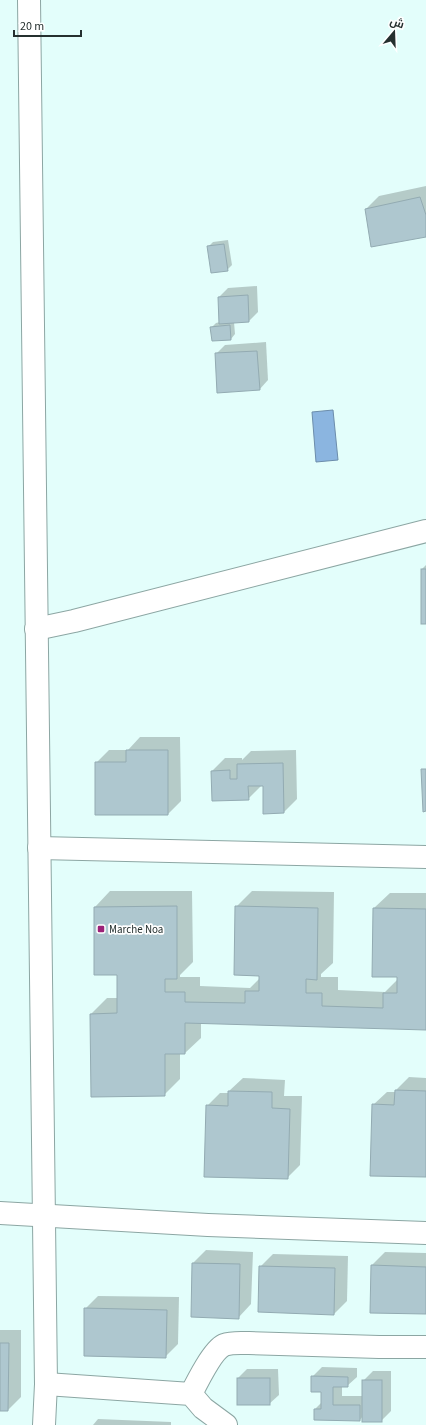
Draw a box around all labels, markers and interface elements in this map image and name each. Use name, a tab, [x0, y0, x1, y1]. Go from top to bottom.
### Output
scale bar	[14, 12, 81, 38]
north arrow	[374, 12, 414, 52]
text: ش	[388, 14, 406, 32]
text: 20 m	[20, 18, 44, 35]
place label: Marche Noa	[109, 922, 163, 937]
marker: Marche Noa	[96, 924, 106, 934]

